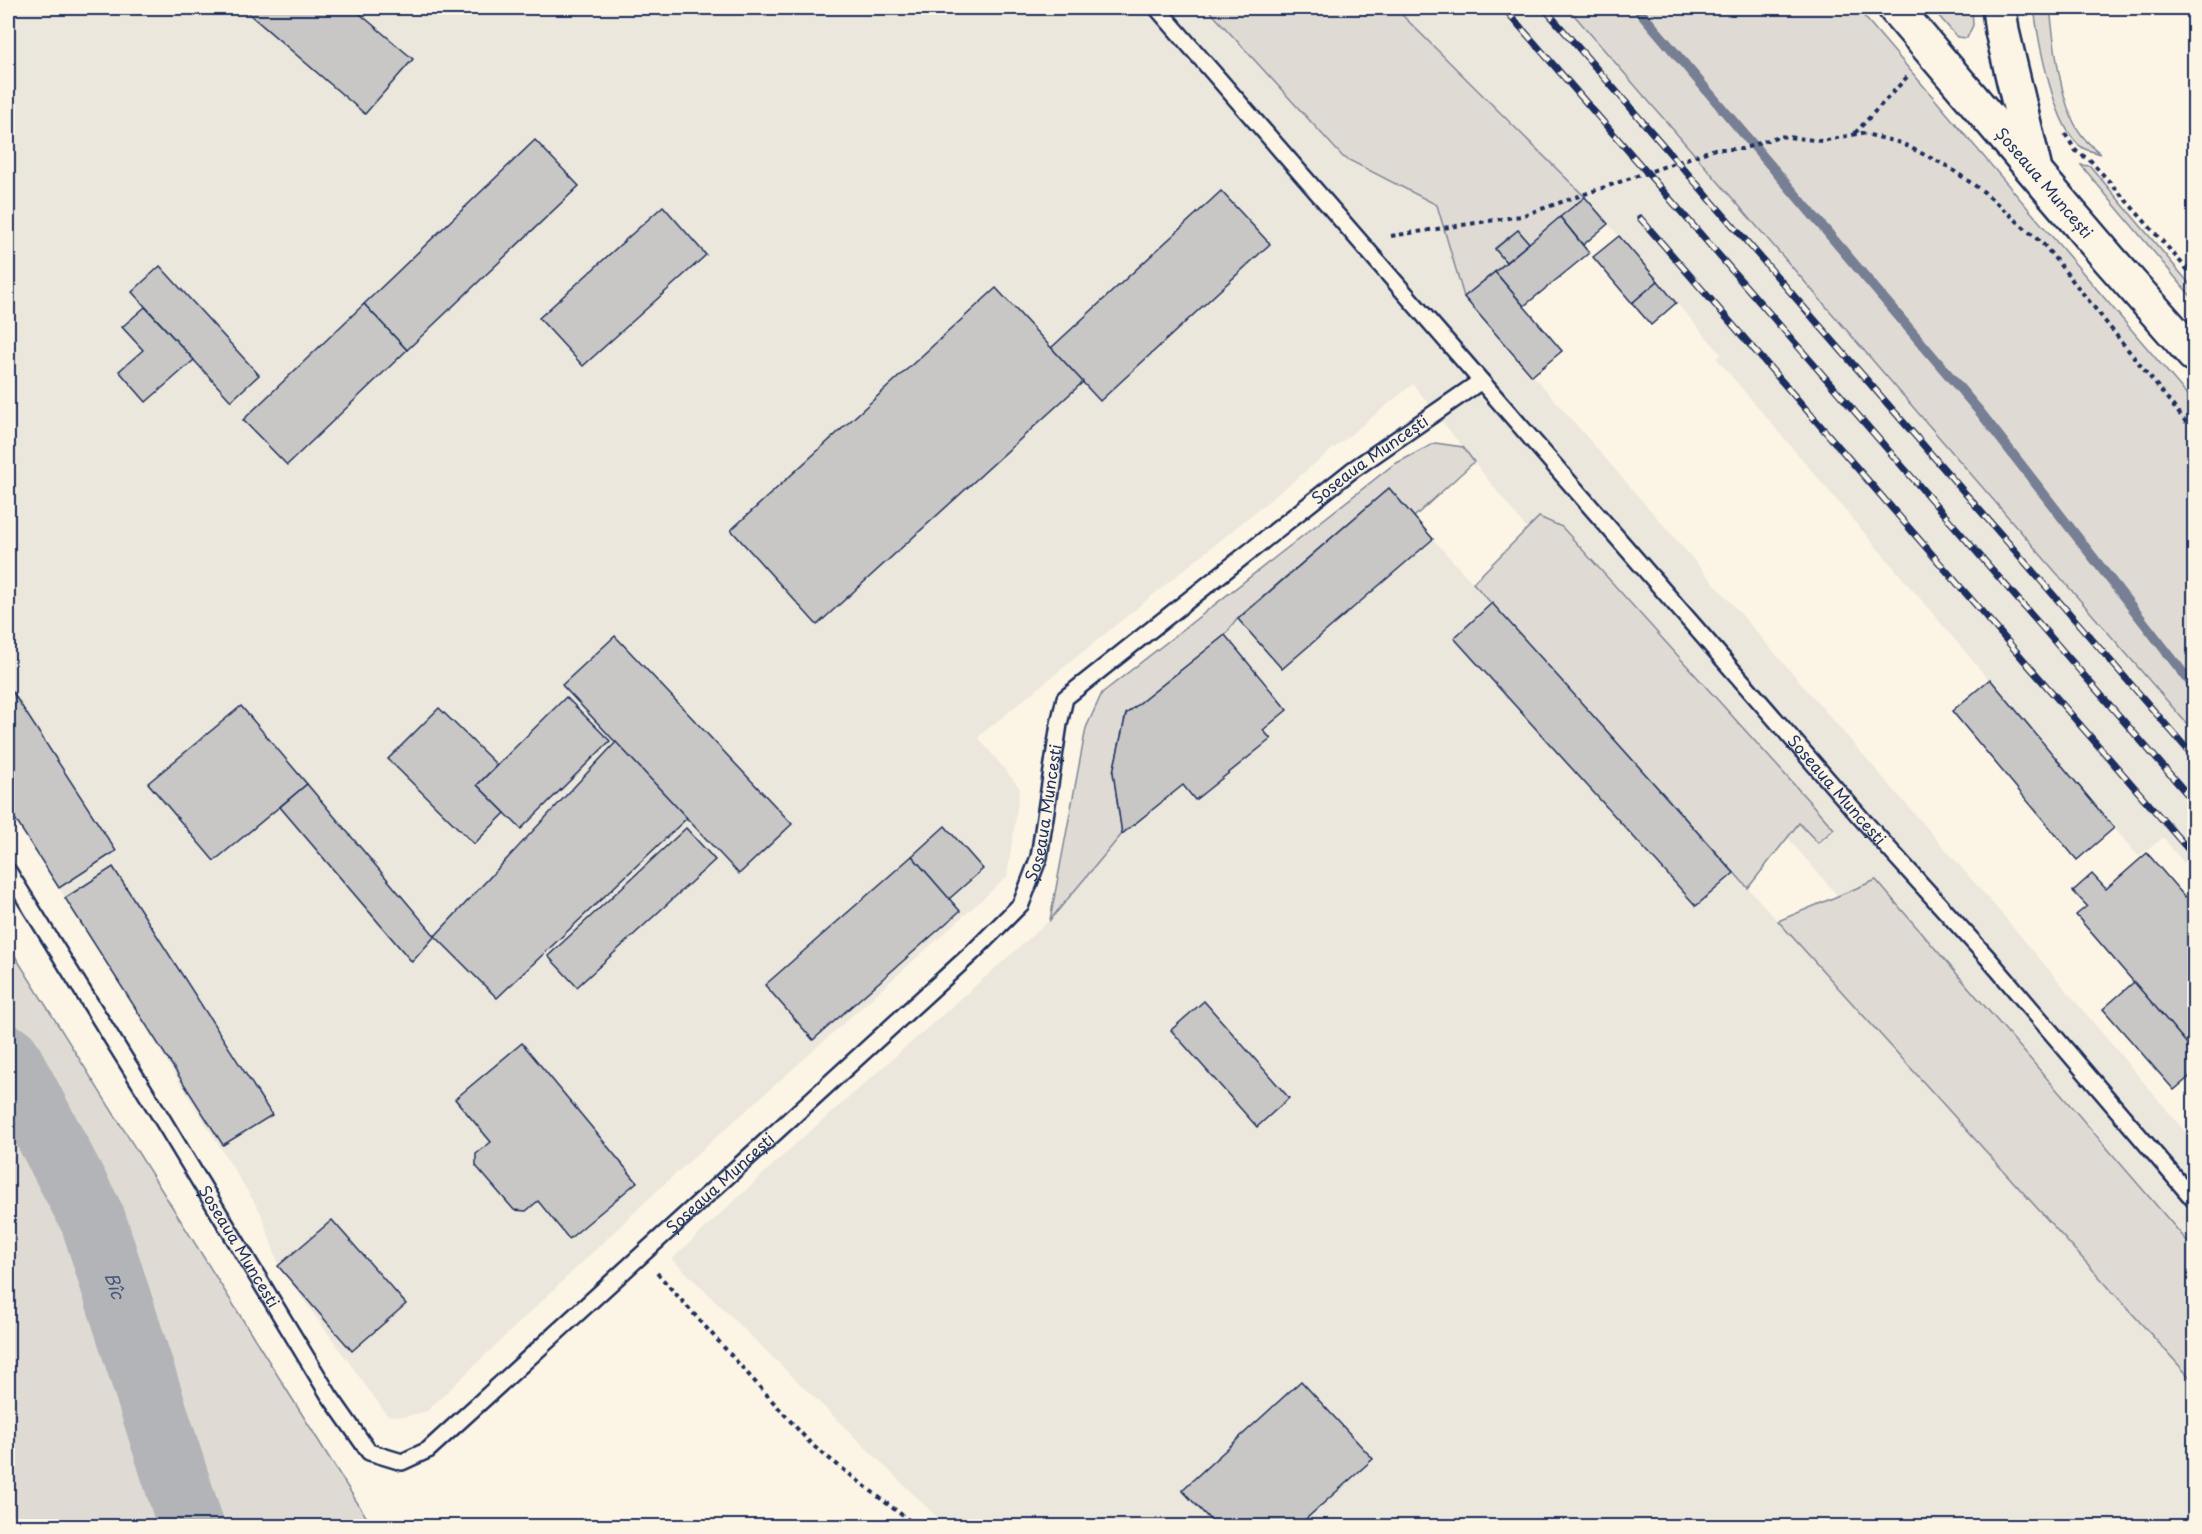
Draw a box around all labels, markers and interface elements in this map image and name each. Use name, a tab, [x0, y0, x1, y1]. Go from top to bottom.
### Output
street label: Șoseaua Muncești	[1991, 122, 2099, 243]
street label: Șoseaua Muncești	[1306, 408, 1432, 509]
street label: Șoseaua Muncești	[1783, 729, 1892, 849]
street label: Șoseaua Muncești	[1018, 743, 1067, 885]
street label: Șoseaua Muncești	[660, 1127, 779, 1238]
street label: Șoseaua Muncești	[194, 1180, 286, 1312]
water label: Bîc	[99, 1269, 133, 1303]

